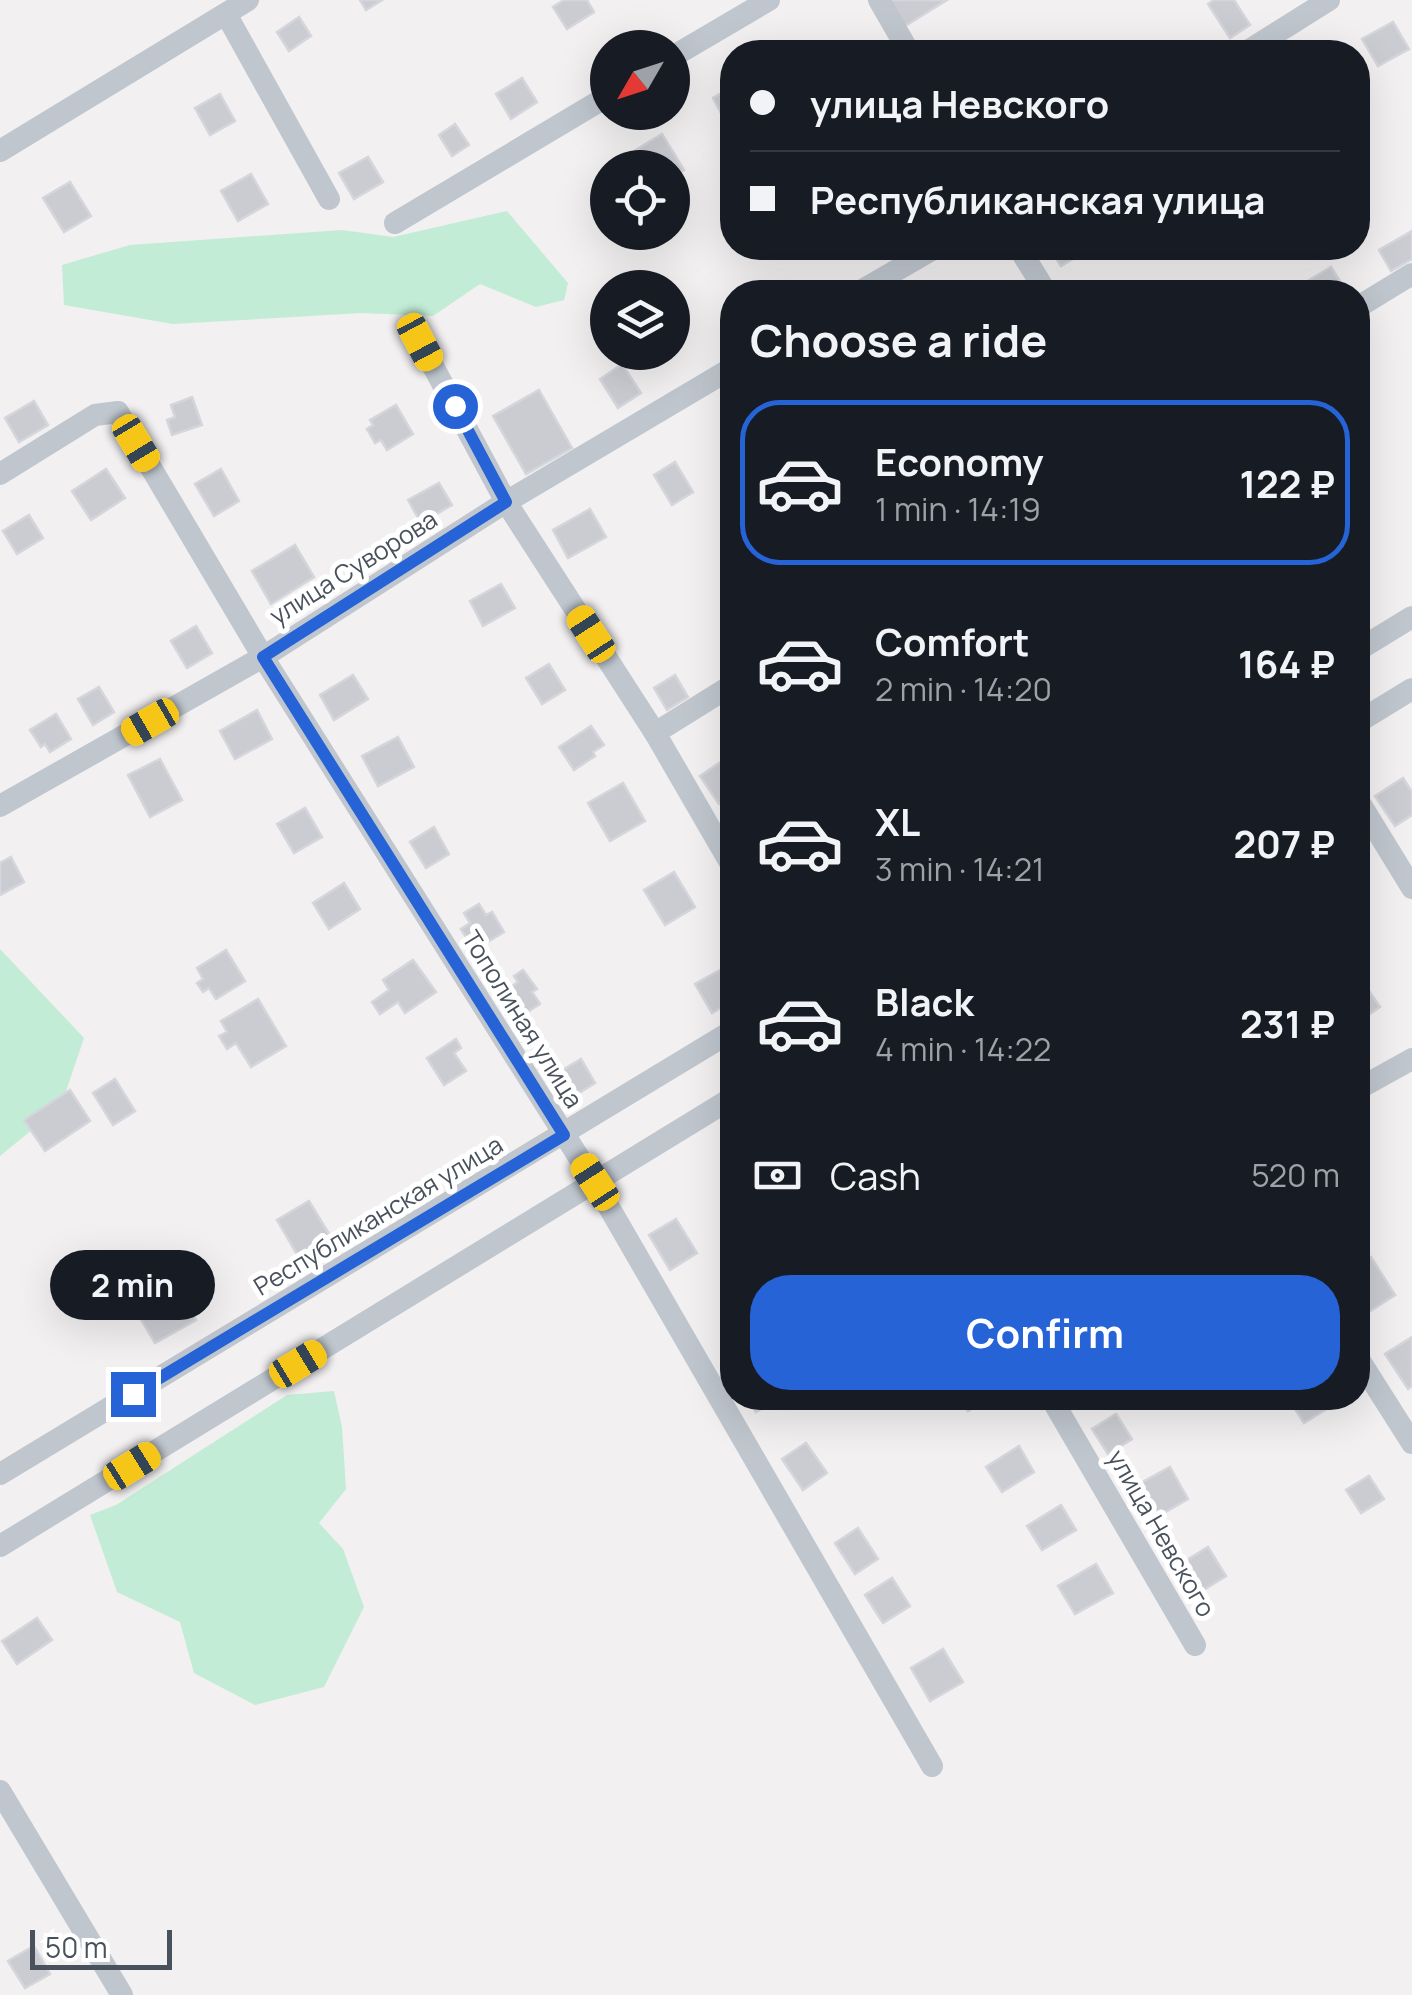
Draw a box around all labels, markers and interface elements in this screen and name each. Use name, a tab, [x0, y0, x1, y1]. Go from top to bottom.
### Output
north arrow	[590, 30, 690, 130]
map controls	[590, 30, 690, 370]
text: улица Невского	[810, 77, 1109, 129]
button: locate	[590, 150, 690, 250]
text: Республиканская улица	[810, 173, 1265, 225]
button: layers	[590, 270, 690, 370]
car	[393, 308, 447, 376]
text: Choose a ride	[750, 309, 1047, 371]
route start	[433, 384, 478, 429]
car	[108, 410, 164, 476]
text: Economy	[875, 435, 1044, 487]
icon: car	[755, 438, 845, 528]
text: 122 ₽	[1239, 457, 1335, 509]
text: 1 min · 14:19	[875, 487, 1041, 531]
street label: улица Суворова	[262, 501, 444, 633]
car	[562, 601, 620, 667]
text: Comfort	[875, 615, 1029, 667]
icon: car	[755, 618, 845, 708]
text: 164 ₽	[1238, 637, 1335, 689]
text: 2 min · 14:20	[875, 667, 1052, 711]
car	[117, 694, 183, 750]
text: XL	[875, 795, 920, 847]
icon: car	[755, 798, 845, 888]
text: 207 ₽	[1233, 817, 1335, 869]
text: 3 min · 14:21	[875, 847, 1044, 891]
street label: Тополиная улица	[454, 923, 592, 1115]
text: Black	[875, 975, 974, 1027]
icon: car	[755, 978, 845, 1068]
text: 231 ₽	[1240, 997, 1335, 1049]
text: 4 min · 14:22	[875, 1027, 1051, 1071]
street label: Республиканская улица	[247, 1127, 509, 1303]
icon: cash	[750, 1148, 805, 1203]
car	[566, 1149, 624, 1215]
text: Cash	[830, 1149, 921, 1201]
text: 520 m	[1251, 1153, 1340, 1197]
callout: 2 min	[51, 1249, 216, 1319]
text: 2 min	[91, 1263, 174, 1307]
button: Confirm	[750, 1275, 1340, 1390]
car	[265, 1336, 331, 1392]
route end	[111, 1372, 156, 1417]
car	[99, 1437, 165, 1495]
street label: улица Невского	[1100, 1443, 1224, 1623]
scale bar	[30, 1925, 172, 1970]
text: 50 m	[45, 1928, 108, 1966]

